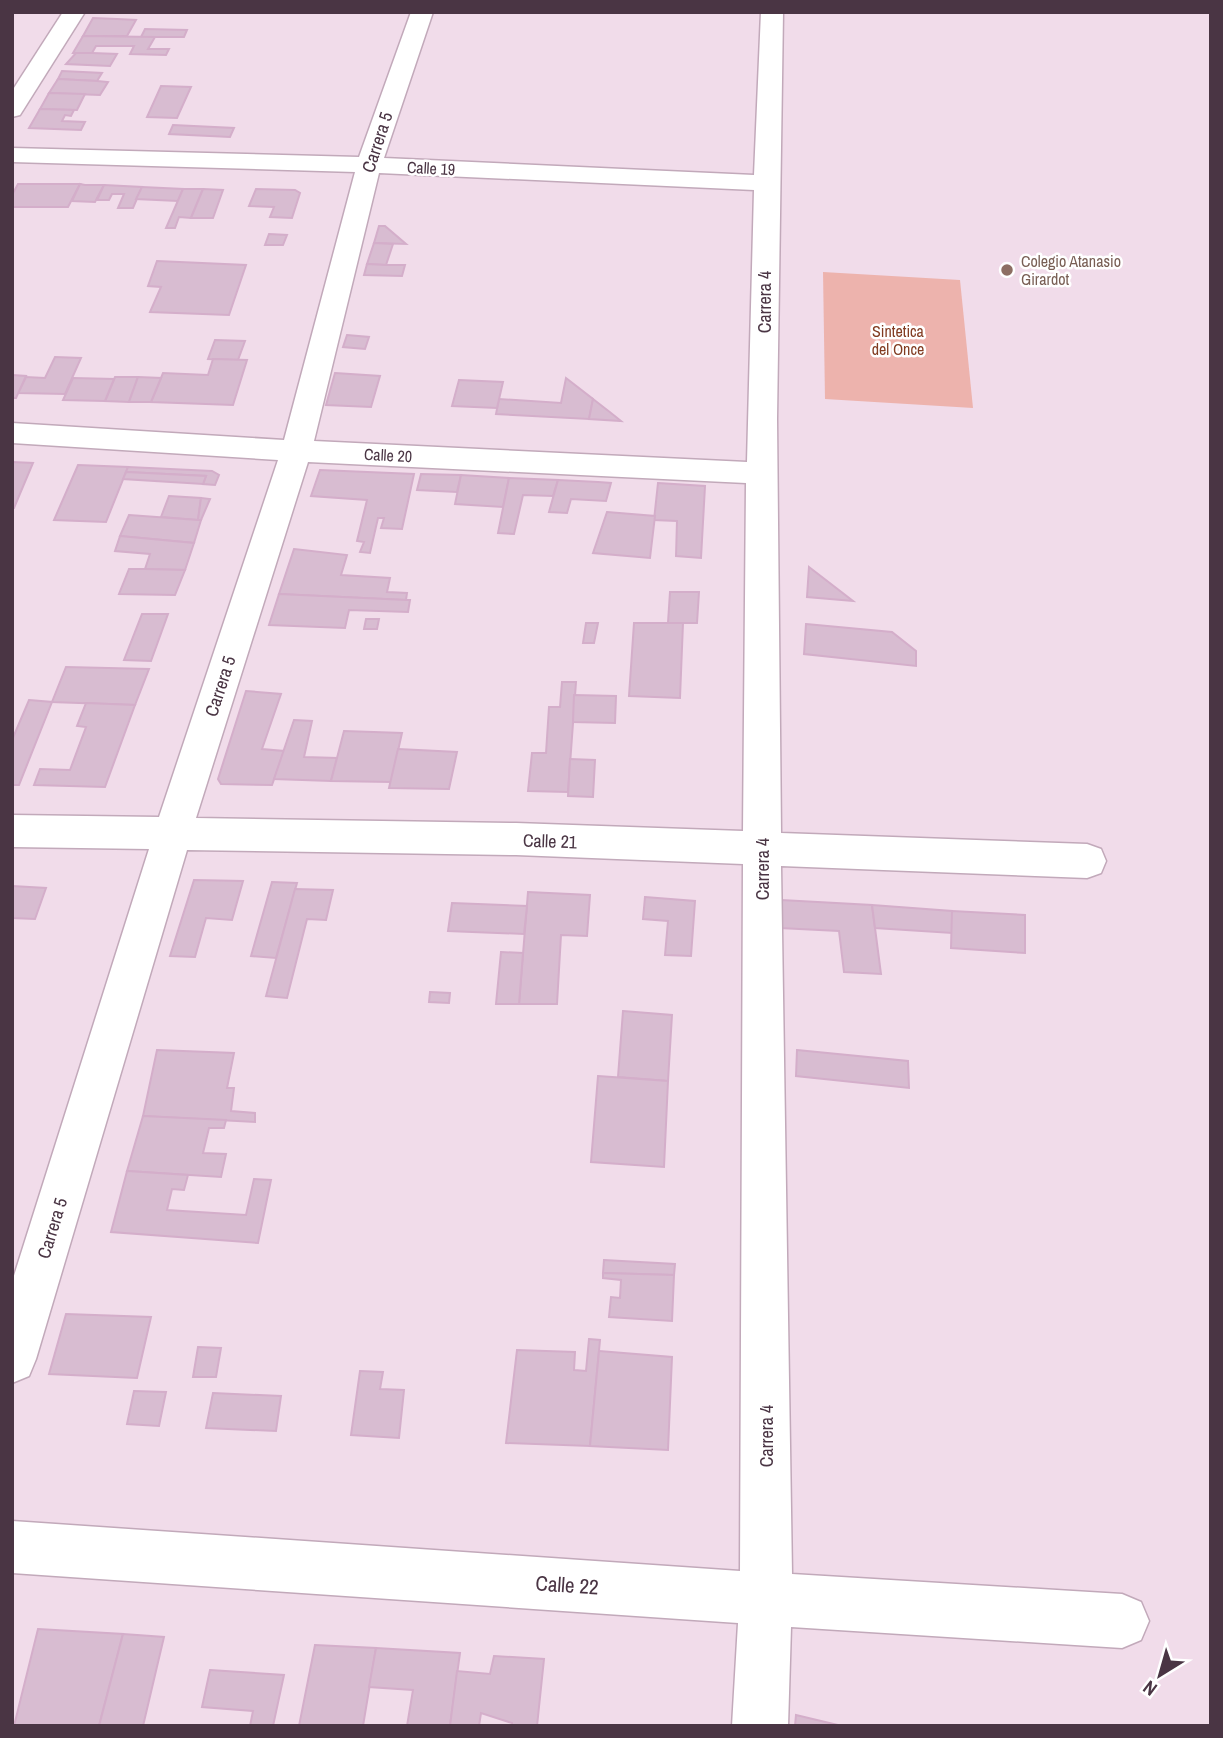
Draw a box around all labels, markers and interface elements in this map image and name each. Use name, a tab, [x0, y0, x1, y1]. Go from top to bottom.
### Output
street label: Carrera 5	[355, 108, 399, 176]
street label: Calle 19	[406, 156, 456, 180]
place label: Colegio Atanasio Girardot	[1021, 250, 1121, 290]
marker: Colegio Atanasio Girardot	[999, 262, 1015, 278]
street label: Carrera 4	[752, 271, 777, 333]
park label: Sintetica del Once	[872, 320, 925, 360]
street label: Calle 20	[363, 443, 413, 467]
street label: Carrera 5	[198, 652, 242, 720]
street label: Calle 21	[523, 828, 578, 854]
street label: Carrera 4	[750, 838, 775, 900]
street label: Carrera 5	[31, 1195, 73, 1261]
street label: Carrera 4	[754, 1405, 779, 1467]
street label: Calle 22	[534, 1568, 600, 1602]
north arrow	[1125, 1640, 1195, 1710]
text: N	[1137, 1675, 1162, 1702]

